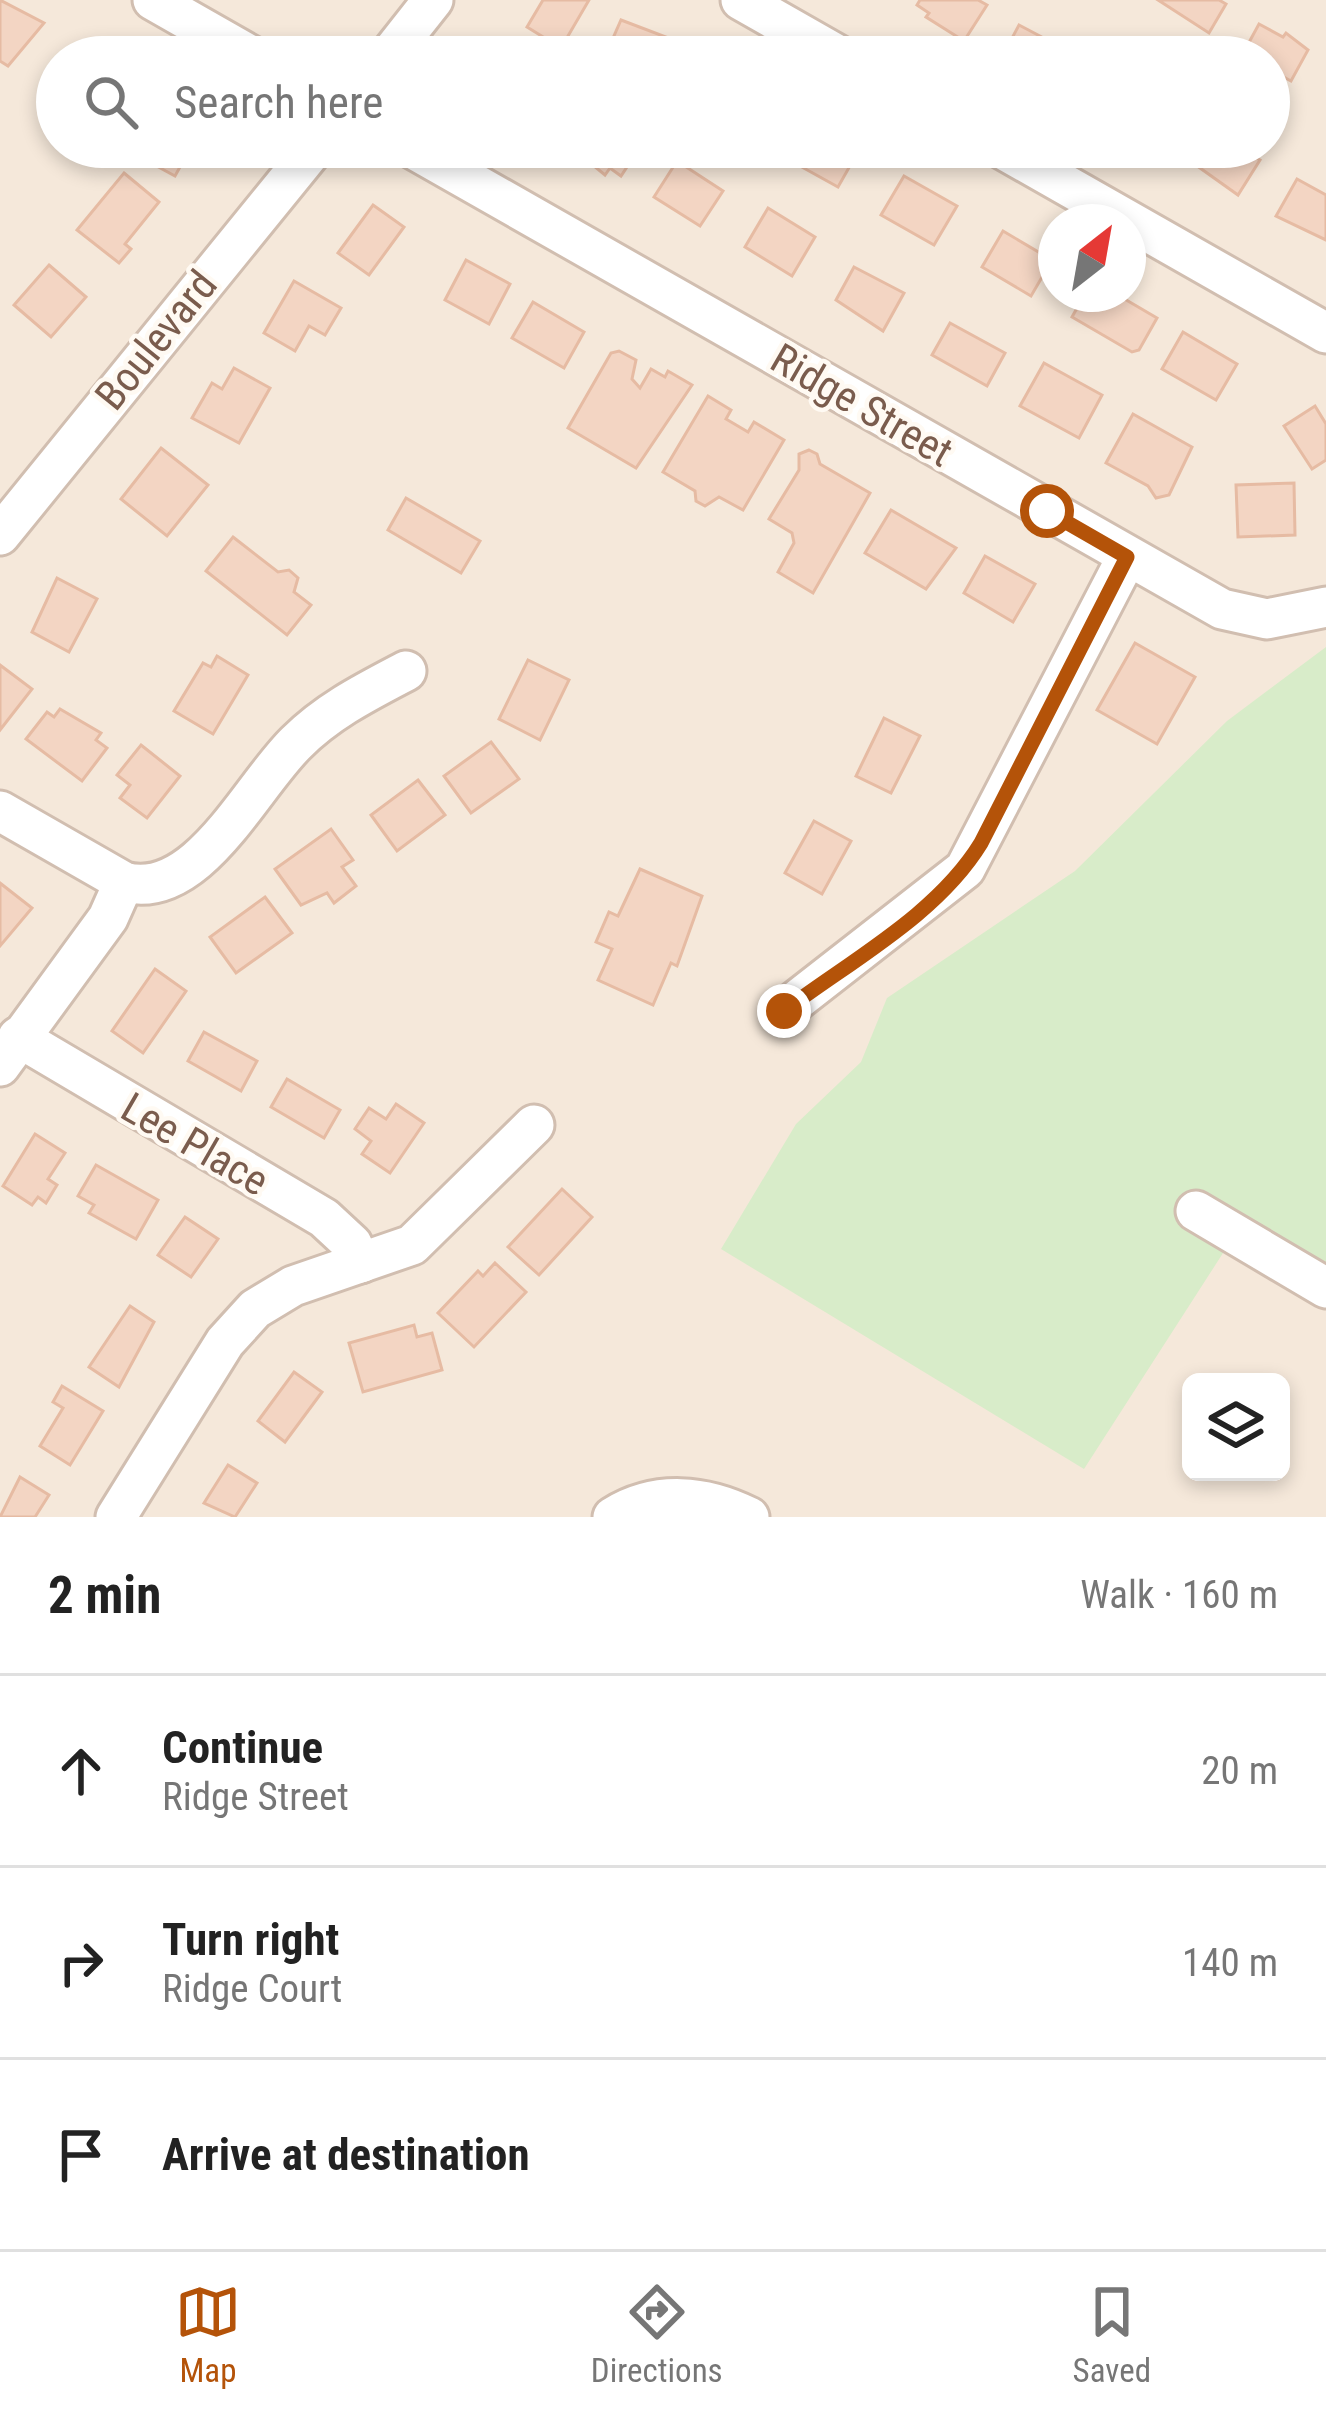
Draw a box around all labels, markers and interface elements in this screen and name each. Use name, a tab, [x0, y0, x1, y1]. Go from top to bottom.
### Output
search box	[36, 36, 1290, 168]
icon: search	[78, 69, 144, 135]
text: Search here	[174, 76, 383, 129]
north arrow	[1038, 204, 1146, 312]
street label: Boulevard	[85, 261, 227, 419]
street label: Ridge Street	[763, 333, 961, 477]
route start	[1020, 484, 1074, 538]
route end	[757, 984, 811, 1038]
street label: Lee Place	[113, 1083, 277, 1205]
map controls	[1182, 1373, 1290, 1481]
button: layers	[1182, 1373, 1290, 1481]
text: 2 min	[48, 1566, 161, 1625]
text: Walk · 160 m	[1080, 1572, 1278, 1618]
text: Continue	[162, 1721, 323, 1774]
icon: ahead	[48, 1738, 114, 1804]
text: 20 m	[1201, 1748, 1278, 1794]
text: Ridge Street	[162, 1774, 349, 1820]
text: Turn right	[162, 1913, 339, 1966]
icon: right	[48, 1930, 114, 1996]
text: 140 m	[1182, 1940, 1278, 1986]
text: Ridge Court	[162, 1966, 342, 2012]
icon: arrive	[48, 2122, 114, 2188]
text: Arrive at destination	[162, 2128, 530, 2181]
tab: Map	[175, 2279, 241, 2390]
tab: Directions	[591, 2279, 723, 2390]
tab: Saved	[1073, 2279, 1151, 2390]

